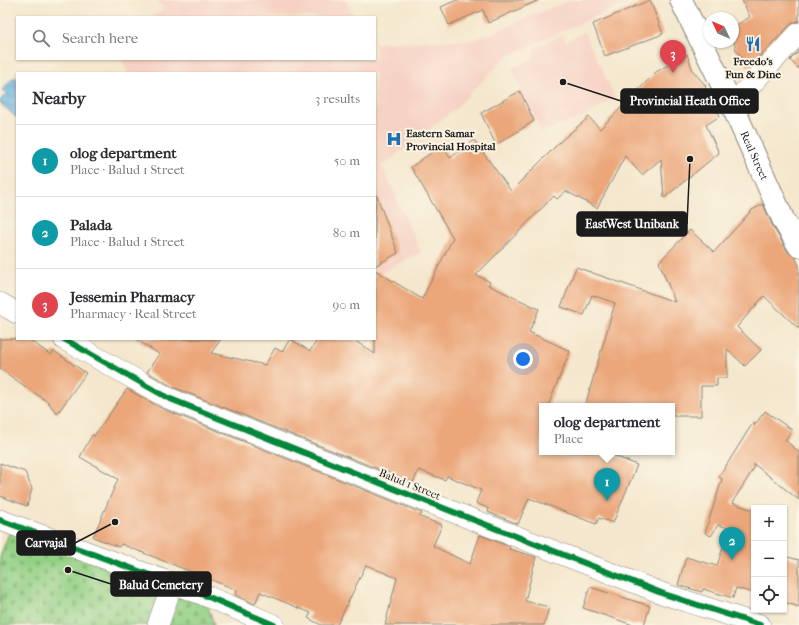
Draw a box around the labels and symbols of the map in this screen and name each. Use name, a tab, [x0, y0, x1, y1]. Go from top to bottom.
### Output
north arrow	[703, 12, 739, 48]
restaurant icon: Freedo's Fun & Dine	[744, 35, 762, 53]
pin: 3	[660, 40, 686, 73]
place label: Freedo's Fun & Dine	[724, 55, 781, 81]
callout: Provincial Heath Office	[621, 89, 758, 113]
text: Provincial Heath Office	[630, 94, 750, 108]
place label: Eastern Samar Provincial Hospital	[406, 127, 497, 153]
street label: Real Street	[737, 129, 771, 182]
hospital icon: Eastern Samar Provincial Hospital	[385, 130, 403, 148]
callout: EastWest Unibank	[577, 212, 687, 236]
text: EastWest Unibank	[585, 217, 680, 231]
your location	[513, 349, 533, 369]
street label: Balud 1 Street	[377, 466, 442, 503]
pin: 1	[594, 468, 620, 501]
pin: 2	[719, 527, 745, 560]
callout: Carvajal	[17, 531, 75, 555]
text: Carvajal	[25, 536, 68, 550]
callout: Balud Cemetery	[111, 572, 211, 596]
text: Balud Cemetery	[119, 578, 204, 593]

